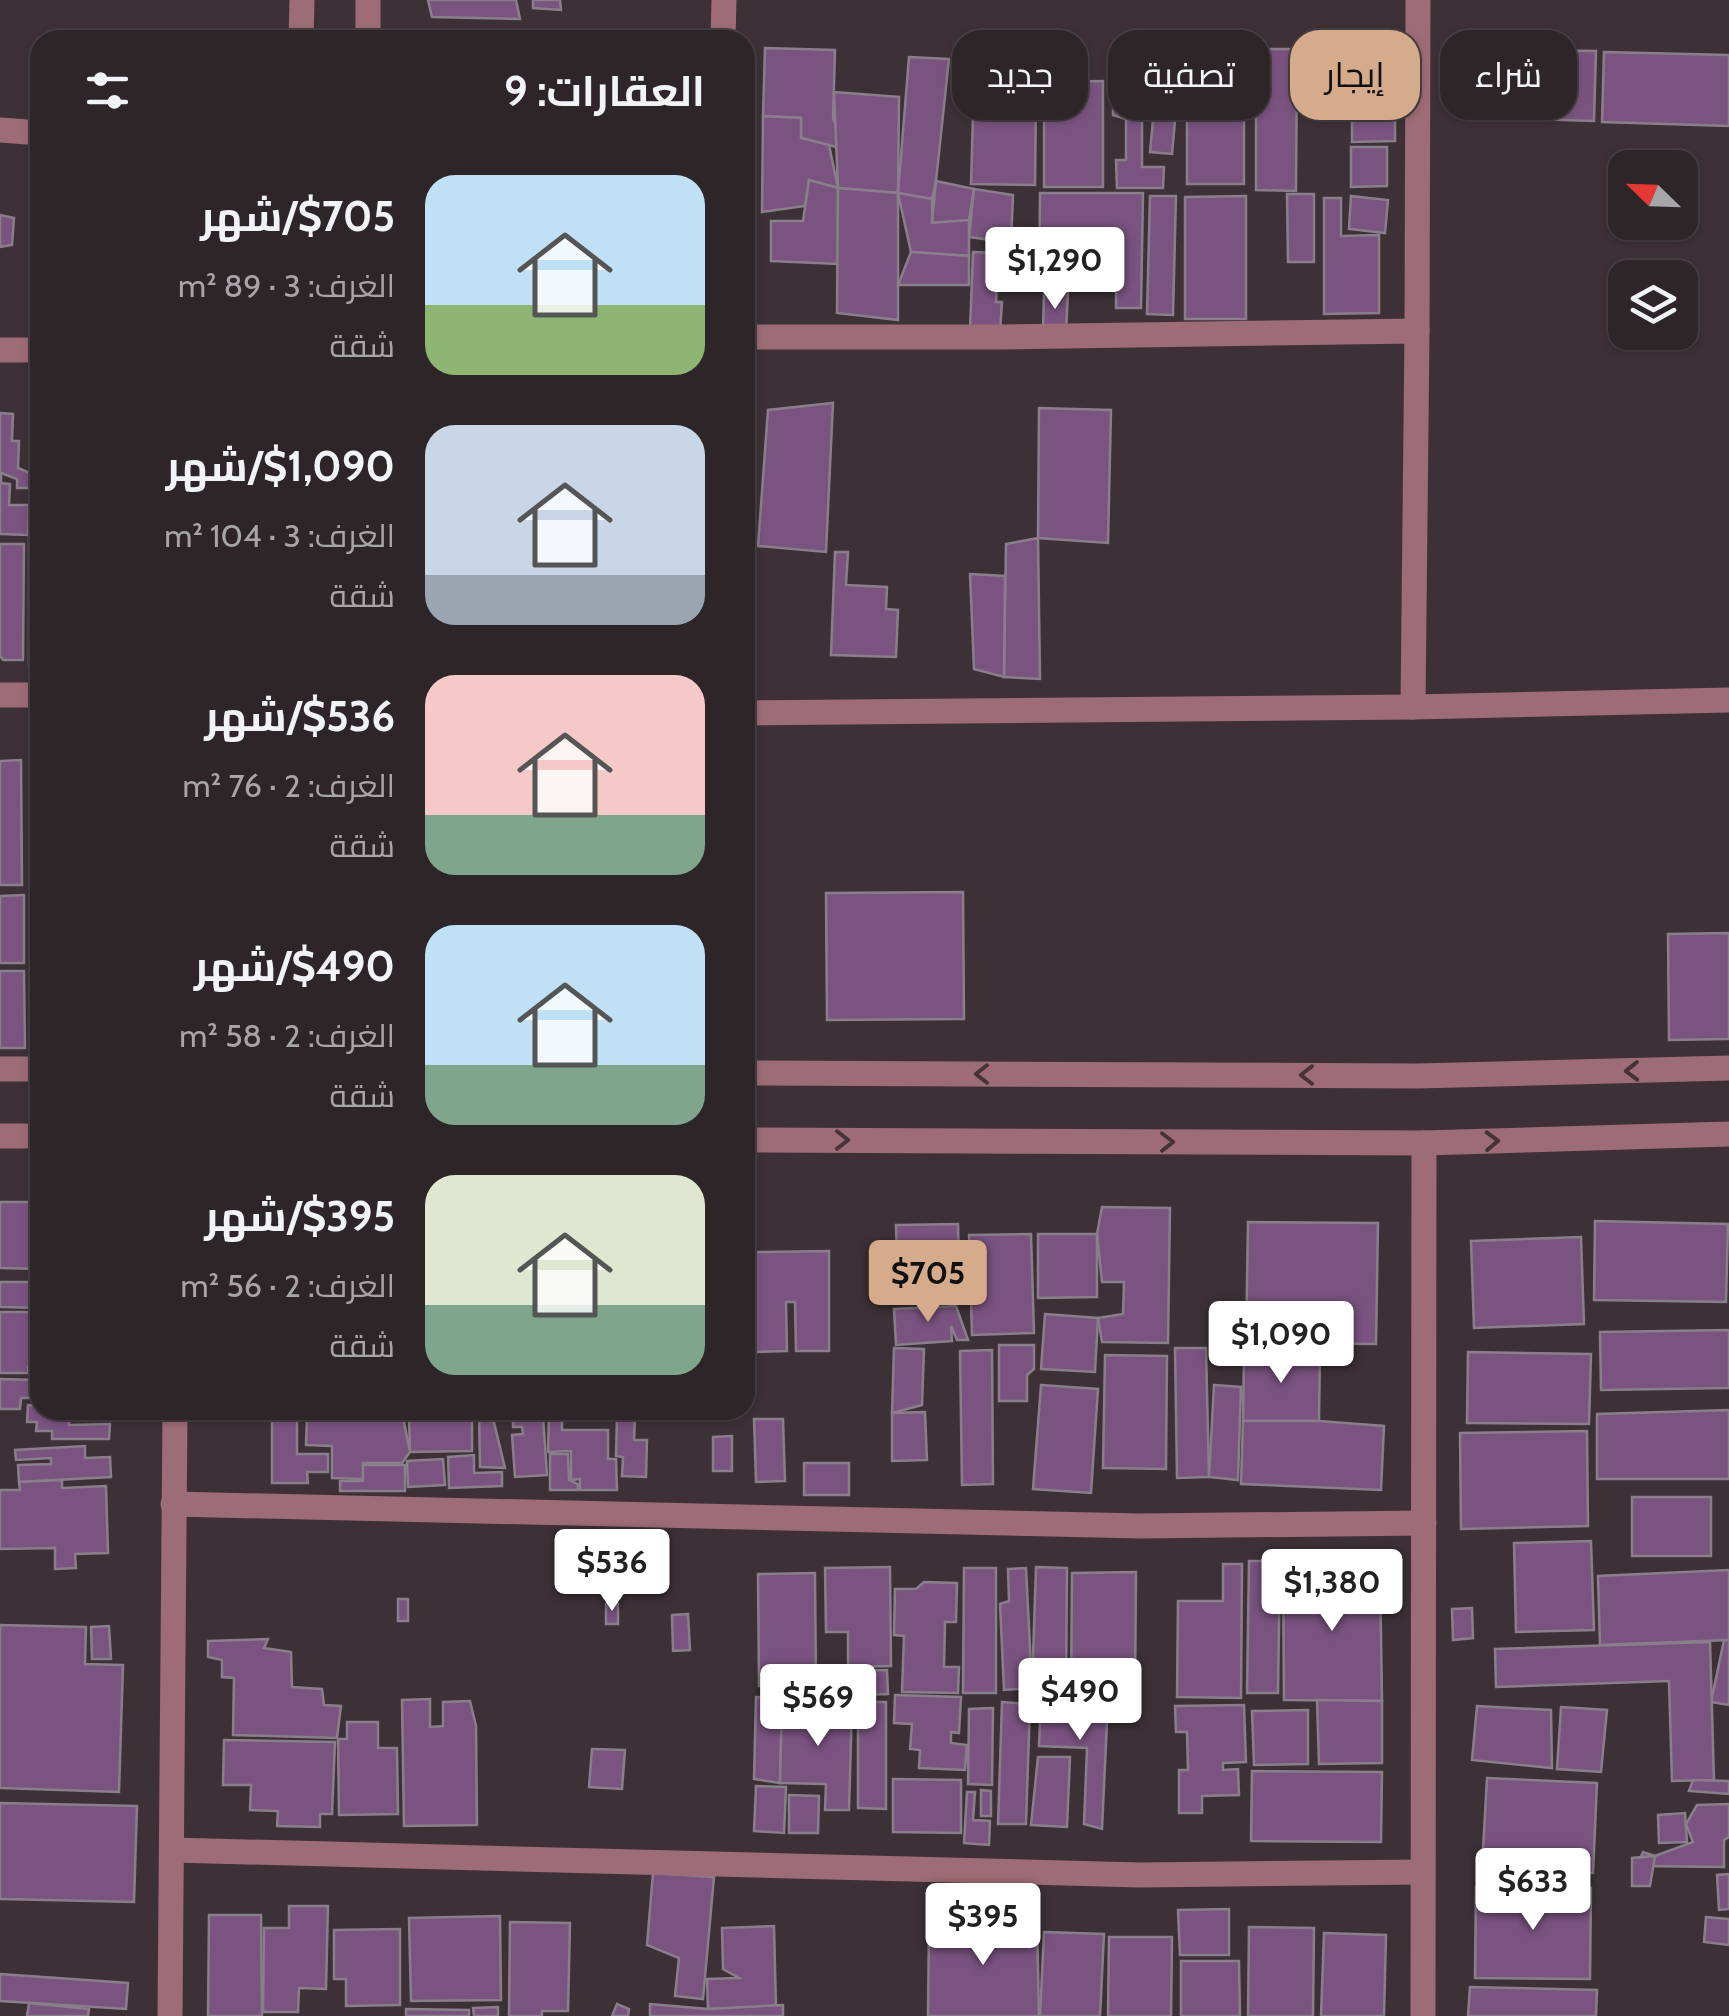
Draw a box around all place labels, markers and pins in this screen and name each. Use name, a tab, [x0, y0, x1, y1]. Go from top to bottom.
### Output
pin: $1,290	[974, 227, 1136, 312]
pin: $705	[869, 1240, 987, 1325]
pin: $1,090	[1200, 1301, 1362, 1386]
pin: $536	[553, 1529, 671, 1614]
pin: $1,380	[1251, 1549, 1413, 1634]
pin: $490	[1021, 1658, 1139, 1743]
pin: $569	[759, 1664, 877, 1749]
pin: $633	[1474, 1848, 1592, 1933]
pin: $395	[924, 1883, 1042, 1968]

